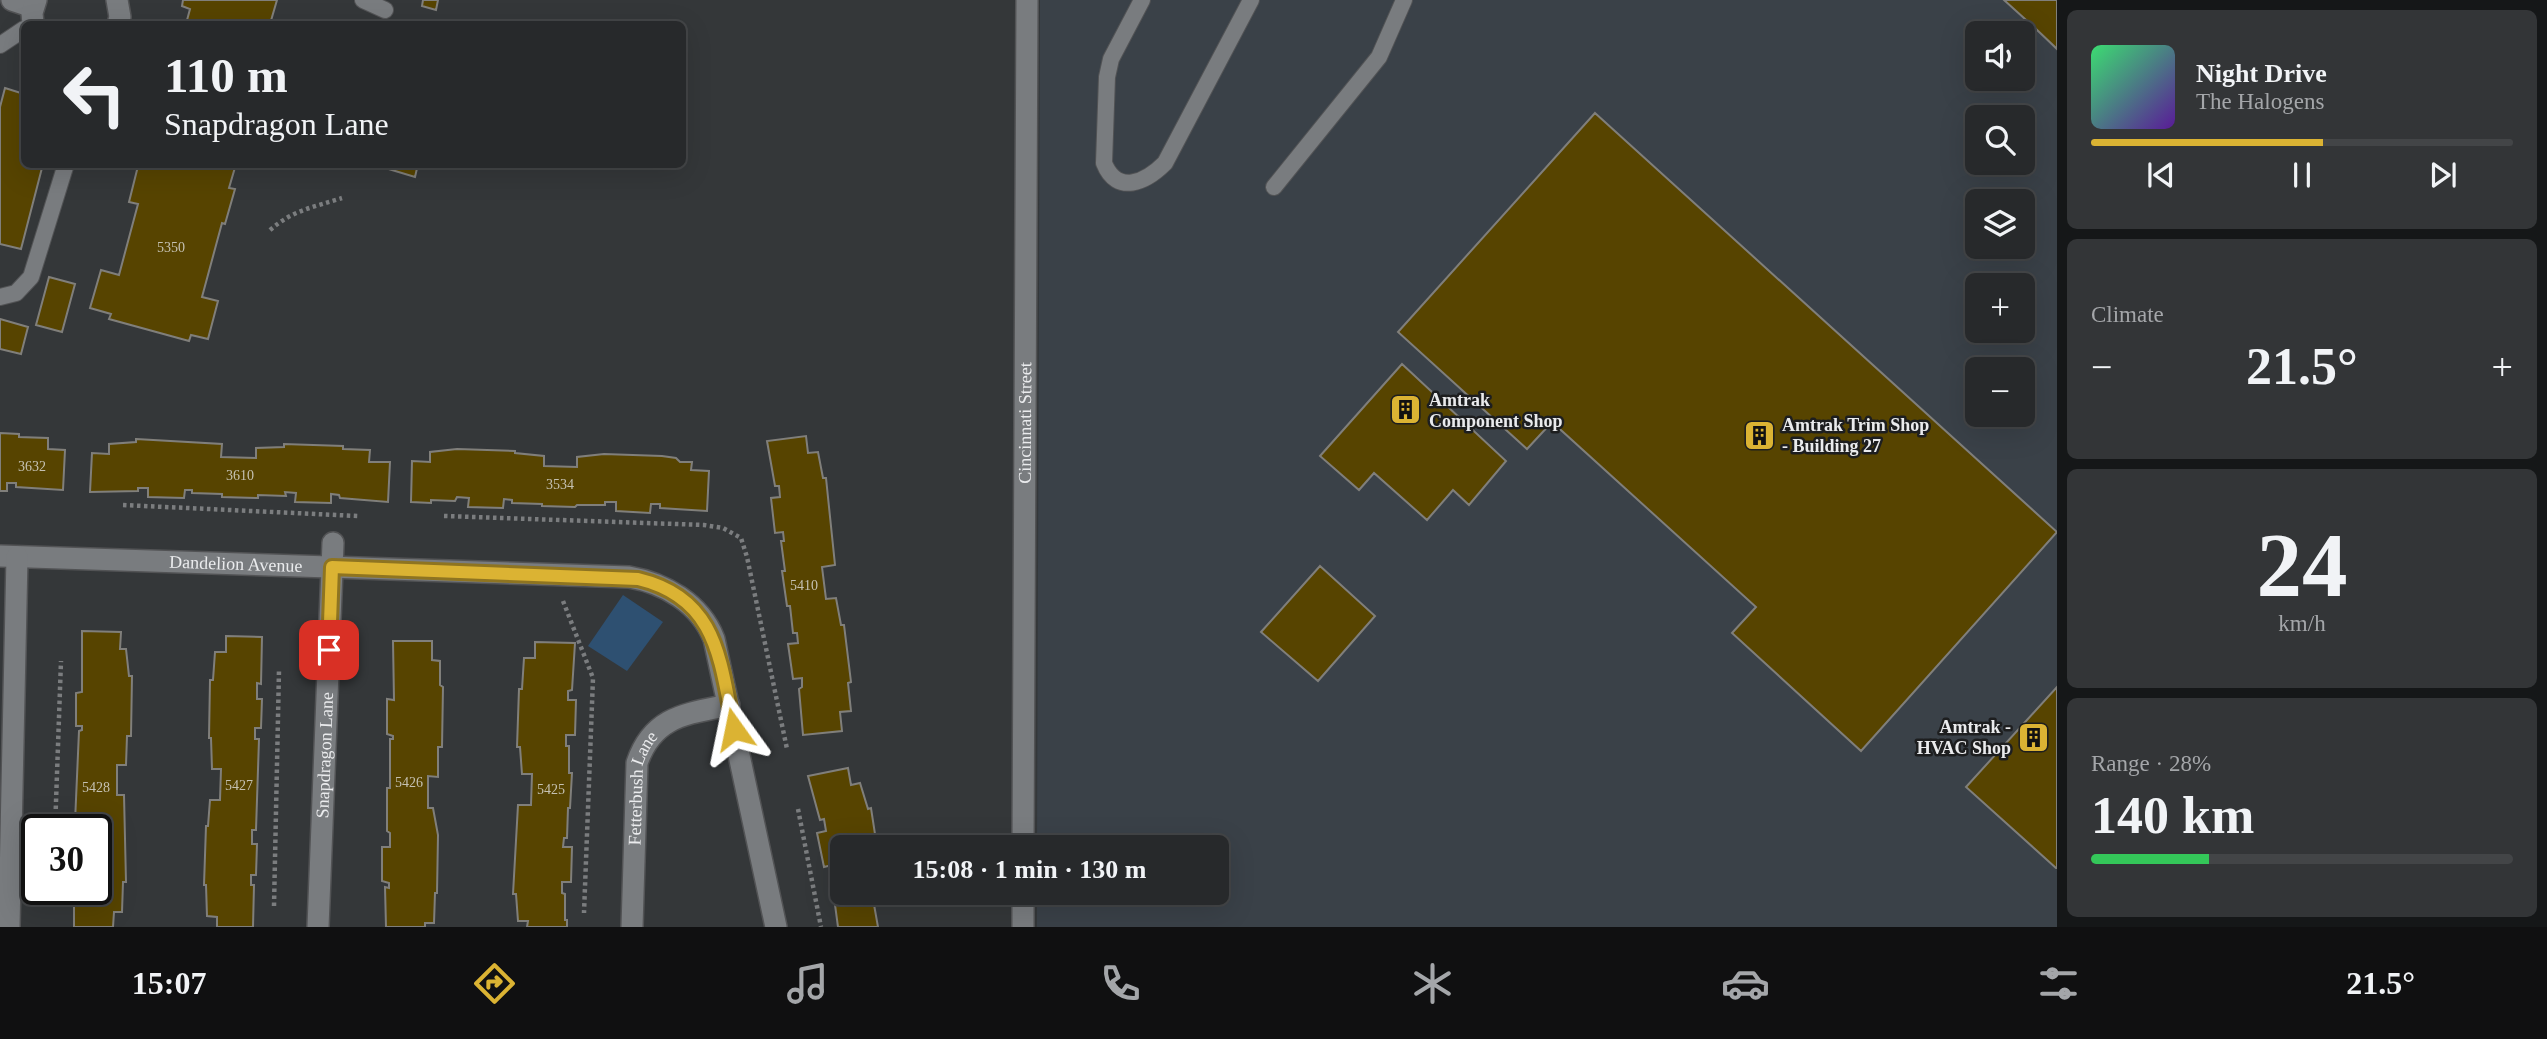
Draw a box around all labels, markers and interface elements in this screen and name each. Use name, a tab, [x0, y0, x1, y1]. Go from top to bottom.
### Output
map controls	[1965, 21, 2035, 427]
button: sound	[1965, 21, 2035, 91]
text: 110 m	[164, 48, 288, 103]
icon: left	[49, 49, 140, 140]
text: Night Drive	[2196, 59, 2327, 88]
text: The Halogens	[2196, 89, 2324, 114]
button: search	[1965, 105, 2035, 175]
text: Snapdragon Lane	[164, 106, 389, 142]
icon: previous	[2142, 156, 2180, 194]
icon: pause	[2283, 156, 2321, 194]
icon: next	[2424, 156, 2462, 194]
button: layers	[1965, 189, 2035, 259]
house number: 5350	[157, 240, 185, 255]
button: +	[1965, 273, 2035, 343]
text: Climate	[2091, 302, 2164, 327]
text: 21.5°	[2246, 338, 2358, 395]
text: −	[2091, 346, 2112, 388]
text: +	[2492, 346, 2513, 388]
button: −	[1965, 357, 2035, 427]
street label: Cincinnati Street	[1015, 362, 1035, 484]
place label: Amtrak Component Shop	[1429, 390, 1563, 431]
building icon: Amtrak Component Shop	[1389, 393, 1423, 427]
place label: Amtrak Trim Shop - Building 27	[1782, 415, 1929, 456]
building icon: Amtrak Trim Shop - Building 27	[1742, 418, 1776, 452]
house number: 3632	[18, 459, 46, 474]
house number: 3610	[226, 468, 254, 483]
house number: 3534	[546, 477, 574, 492]
text: 24	[2257, 515, 2348, 616]
street label: Dandelion Avenue	[169, 552, 303, 576]
house number: 5410	[790, 578, 818, 593]
text: km/h	[2278, 611, 2326, 636]
pin	[299, 620, 359, 680]
icon: arrive	[310, 631, 348, 669]
street label: Snapdragon Lane	[312, 692, 337, 819]
position arrow	[697, 692, 771, 766]
place label: Amtrak - HVAC Shop	[1917, 717, 2011, 758]
building icon: Amtrak - HVAC Shop	[2017, 720, 2051, 754]
street label: Fetterbush Lane	[624, 727, 661, 846]
text: Range · 28%	[2091, 751, 2211, 776]
house number: 5426	[395, 775, 423, 790]
house number: 5427	[225, 778, 253, 793]
house number: 5428	[82, 780, 110, 795]
house number: 5425	[537, 782, 565, 797]
text: 140 km	[2091, 787, 2254, 844]
speed limit sign: 30	[21, 814, 112, 905]
text: 15:08 · 1 min · 130 m	[913, 855, 1147, 884]
icon: directions	[470, 959, 519, 1008]
icon: music	[783, 959, 832, 1008]
icon: phone	[1096, 959, 1145, 1008]
icon: climate	[1408, 959, 1457, 1008]
icon: car	[1721, 959, 1770, 1008]
icon: filters	[2034, 959, 2083, 1008]
text: 15:07	[132, 965, 207, 1001]
text: 21.5°	[2346, 965, 2415, 1001]

